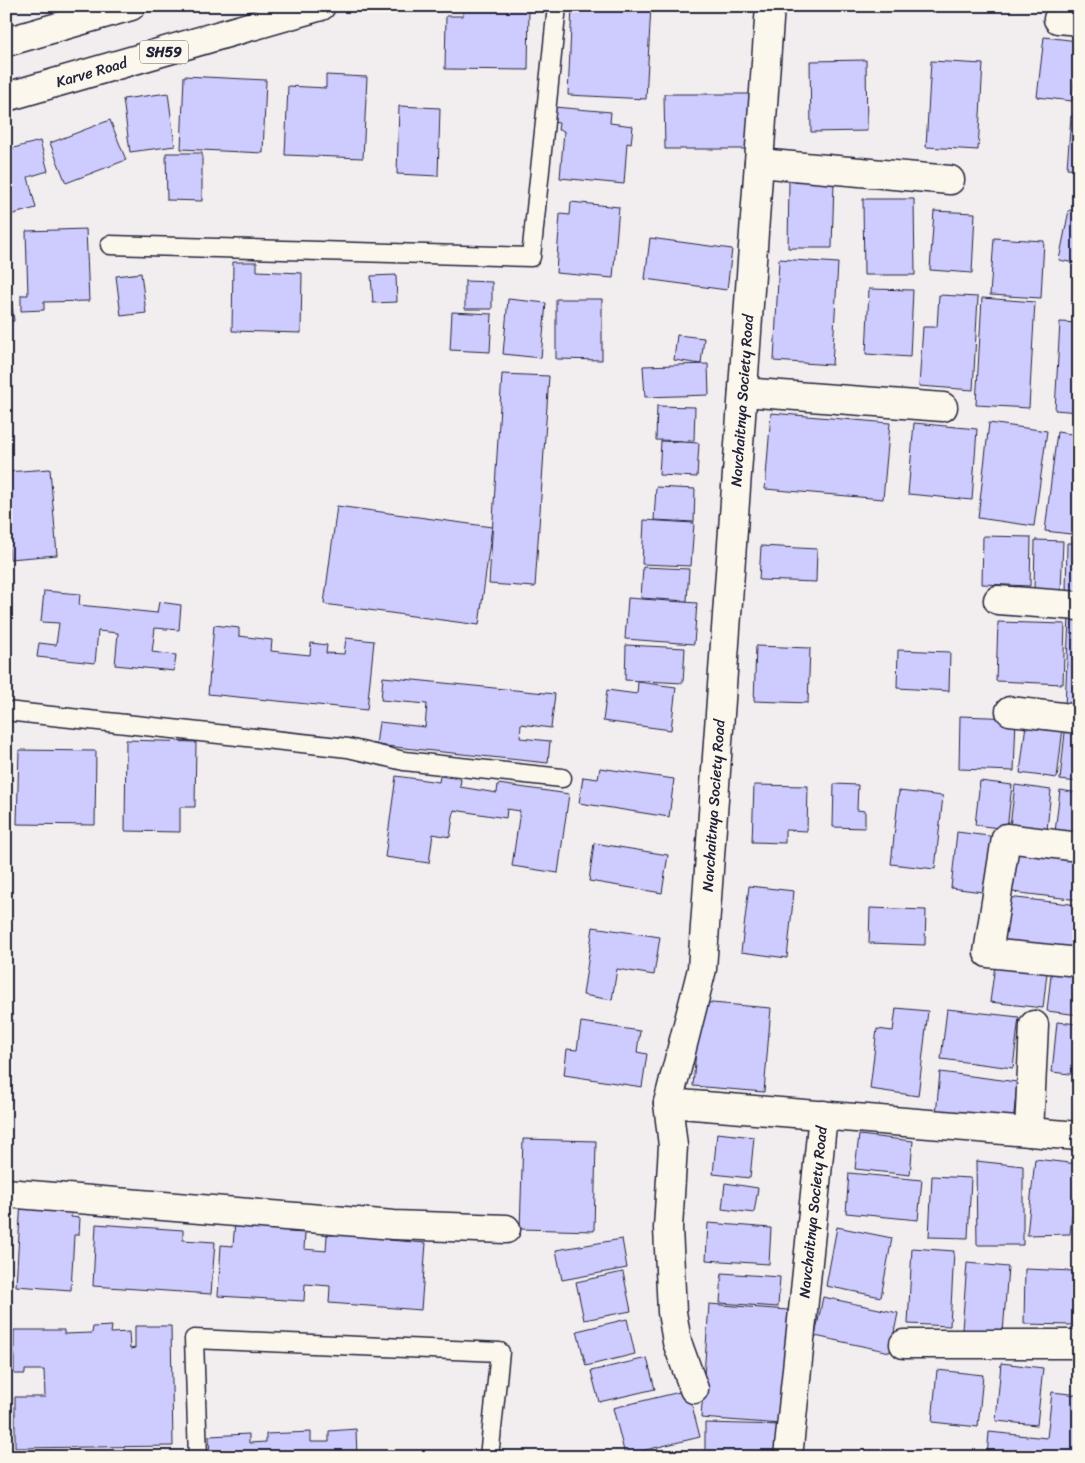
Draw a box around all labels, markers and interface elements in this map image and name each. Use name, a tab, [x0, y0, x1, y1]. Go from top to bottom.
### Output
road number: SH59	[140, 41, 188, 64]
street label: Karve Road	[53, 49, 131, 95]
street label: Navchaitnya Society Road	[723, 313, 761, 488]
street label: Navchaitnya Society Road	[694, 718, 733, 893]
street label: Navchaitnya Society Road	[791, 1124, 835, 1299]

